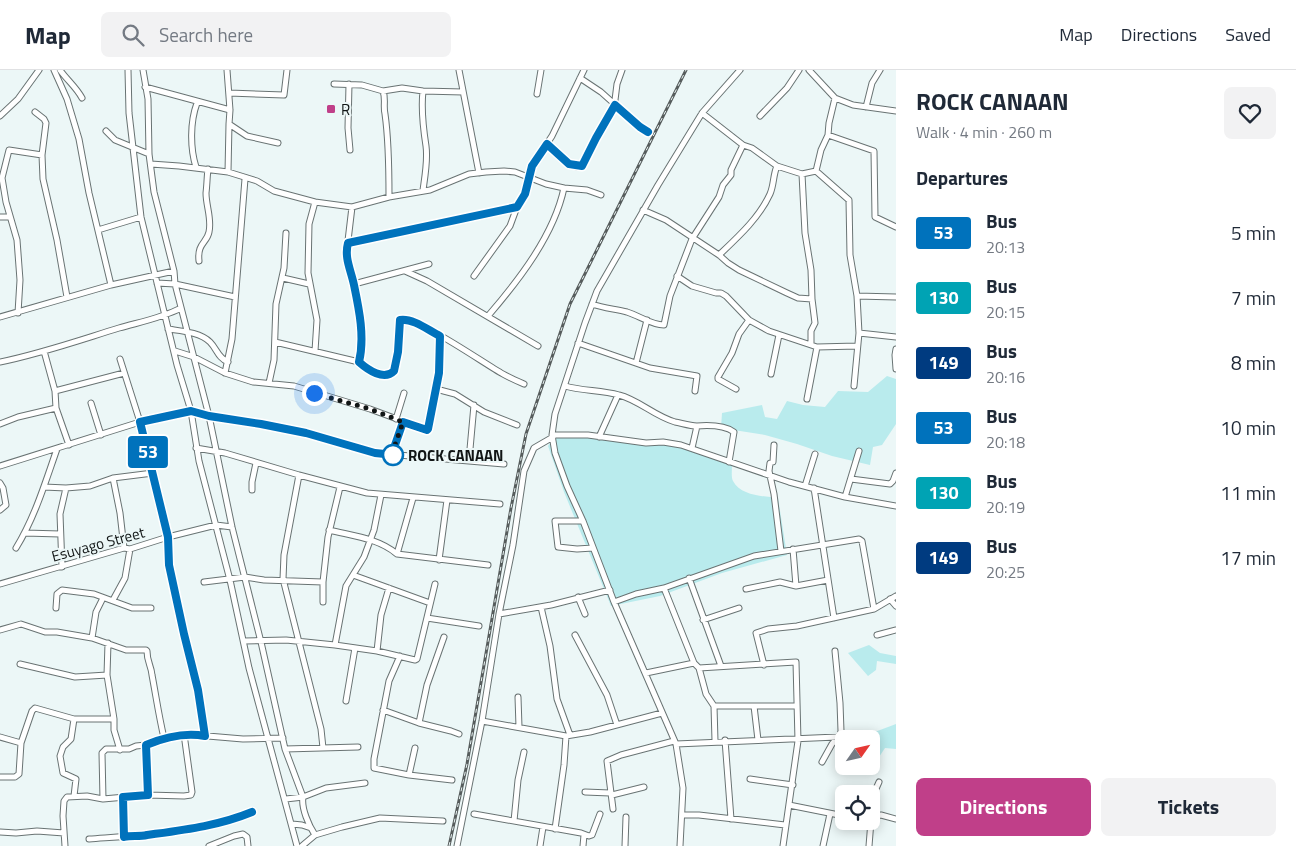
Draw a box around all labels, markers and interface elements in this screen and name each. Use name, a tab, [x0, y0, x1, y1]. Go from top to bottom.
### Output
search box	[101, 12, 451, 57]
text: Map	[25, 17, 71, 53]
text: Search here	[159, 20, 253, 49]
icon: search	[119, 21, 147, 49]
text: Map	[1059, 21, 1093, 48]
text: Directions	[1121, 21, 1197, 48]
text: Saved	[1225, 21, 1271, 48]
text: ROCK CANAAN	[916, 83, 1069, 119]
button: heart	[1224, 87, 1276, 139]
place label: R	[341, 98, 350, 121]
marker: R	[325, 103, 337, 115]
text: Walk · 4 min · 260 m	[916, 120, 1052, 144]
text: Departures	[916, 163, 1008, 192]
text: Bus	[986, 206, 1017, 235]
text: 5 min	[1231, 218, 1276, 247]
text: 53	[933, 219, 954, 246]
text: 20:13	[986, 235, 1025, 259]
text: Bus	[986, 271, 1017, 300]
text: 7 min	[1231, 283, 1276, 312]
text: 130	[928, 284, 959, 311]
text: 20:15	[986, 300, 1025, 324]
text: Bus	[986, 336, 1017, 365]
text: 8 min	[1231, 348, 1276, 377]
text: 149	[928, 349, 959, 376]
text: 20:16	[986, 365, 1025, 389]
your location	[302, 381, 327, 406]
text: Bus	[986, 401, 1017, 430]
text: 10 min	[1220, 413, 1276, 442]
text: 53	[933, 414, 954, 441]
text: 20:18	[986, 430, 1025, 454]
line badge: 53	[126, 436, 170, 468]
text: 53	[138, 438, 158, 465]
marker: ROCK CANAAN	[382, 444, 404, 466]
place label: ROCK CANAAN	[408, 444, 503, 467]
text: Bus	[986, 466, 1017, 495]
text: 11 min	[1220, 478, 1276, 507]
text: 130	[928, 479, 959, 506]
text: 20:19	[986, 495, 1025, 519]
street label: Esuyago Street	[49, 520, 148, 567]
text: Bus	[986, 531, 1017, 560]
text: 17 min	[1220, 543, 1276, 572]
text: 149	[928, 544, 959, 571]
text: 20:25	[986, 560, 1025, 584]
north arrow	[835, 730, 880, 775]
map controls	[835, 730, 880, 830]
button: Directions	[916, 778, 1091, 836]
button: Tickets	[1101, 778, 1276, 836]
button: locate	[835, 785, 880, 830]

